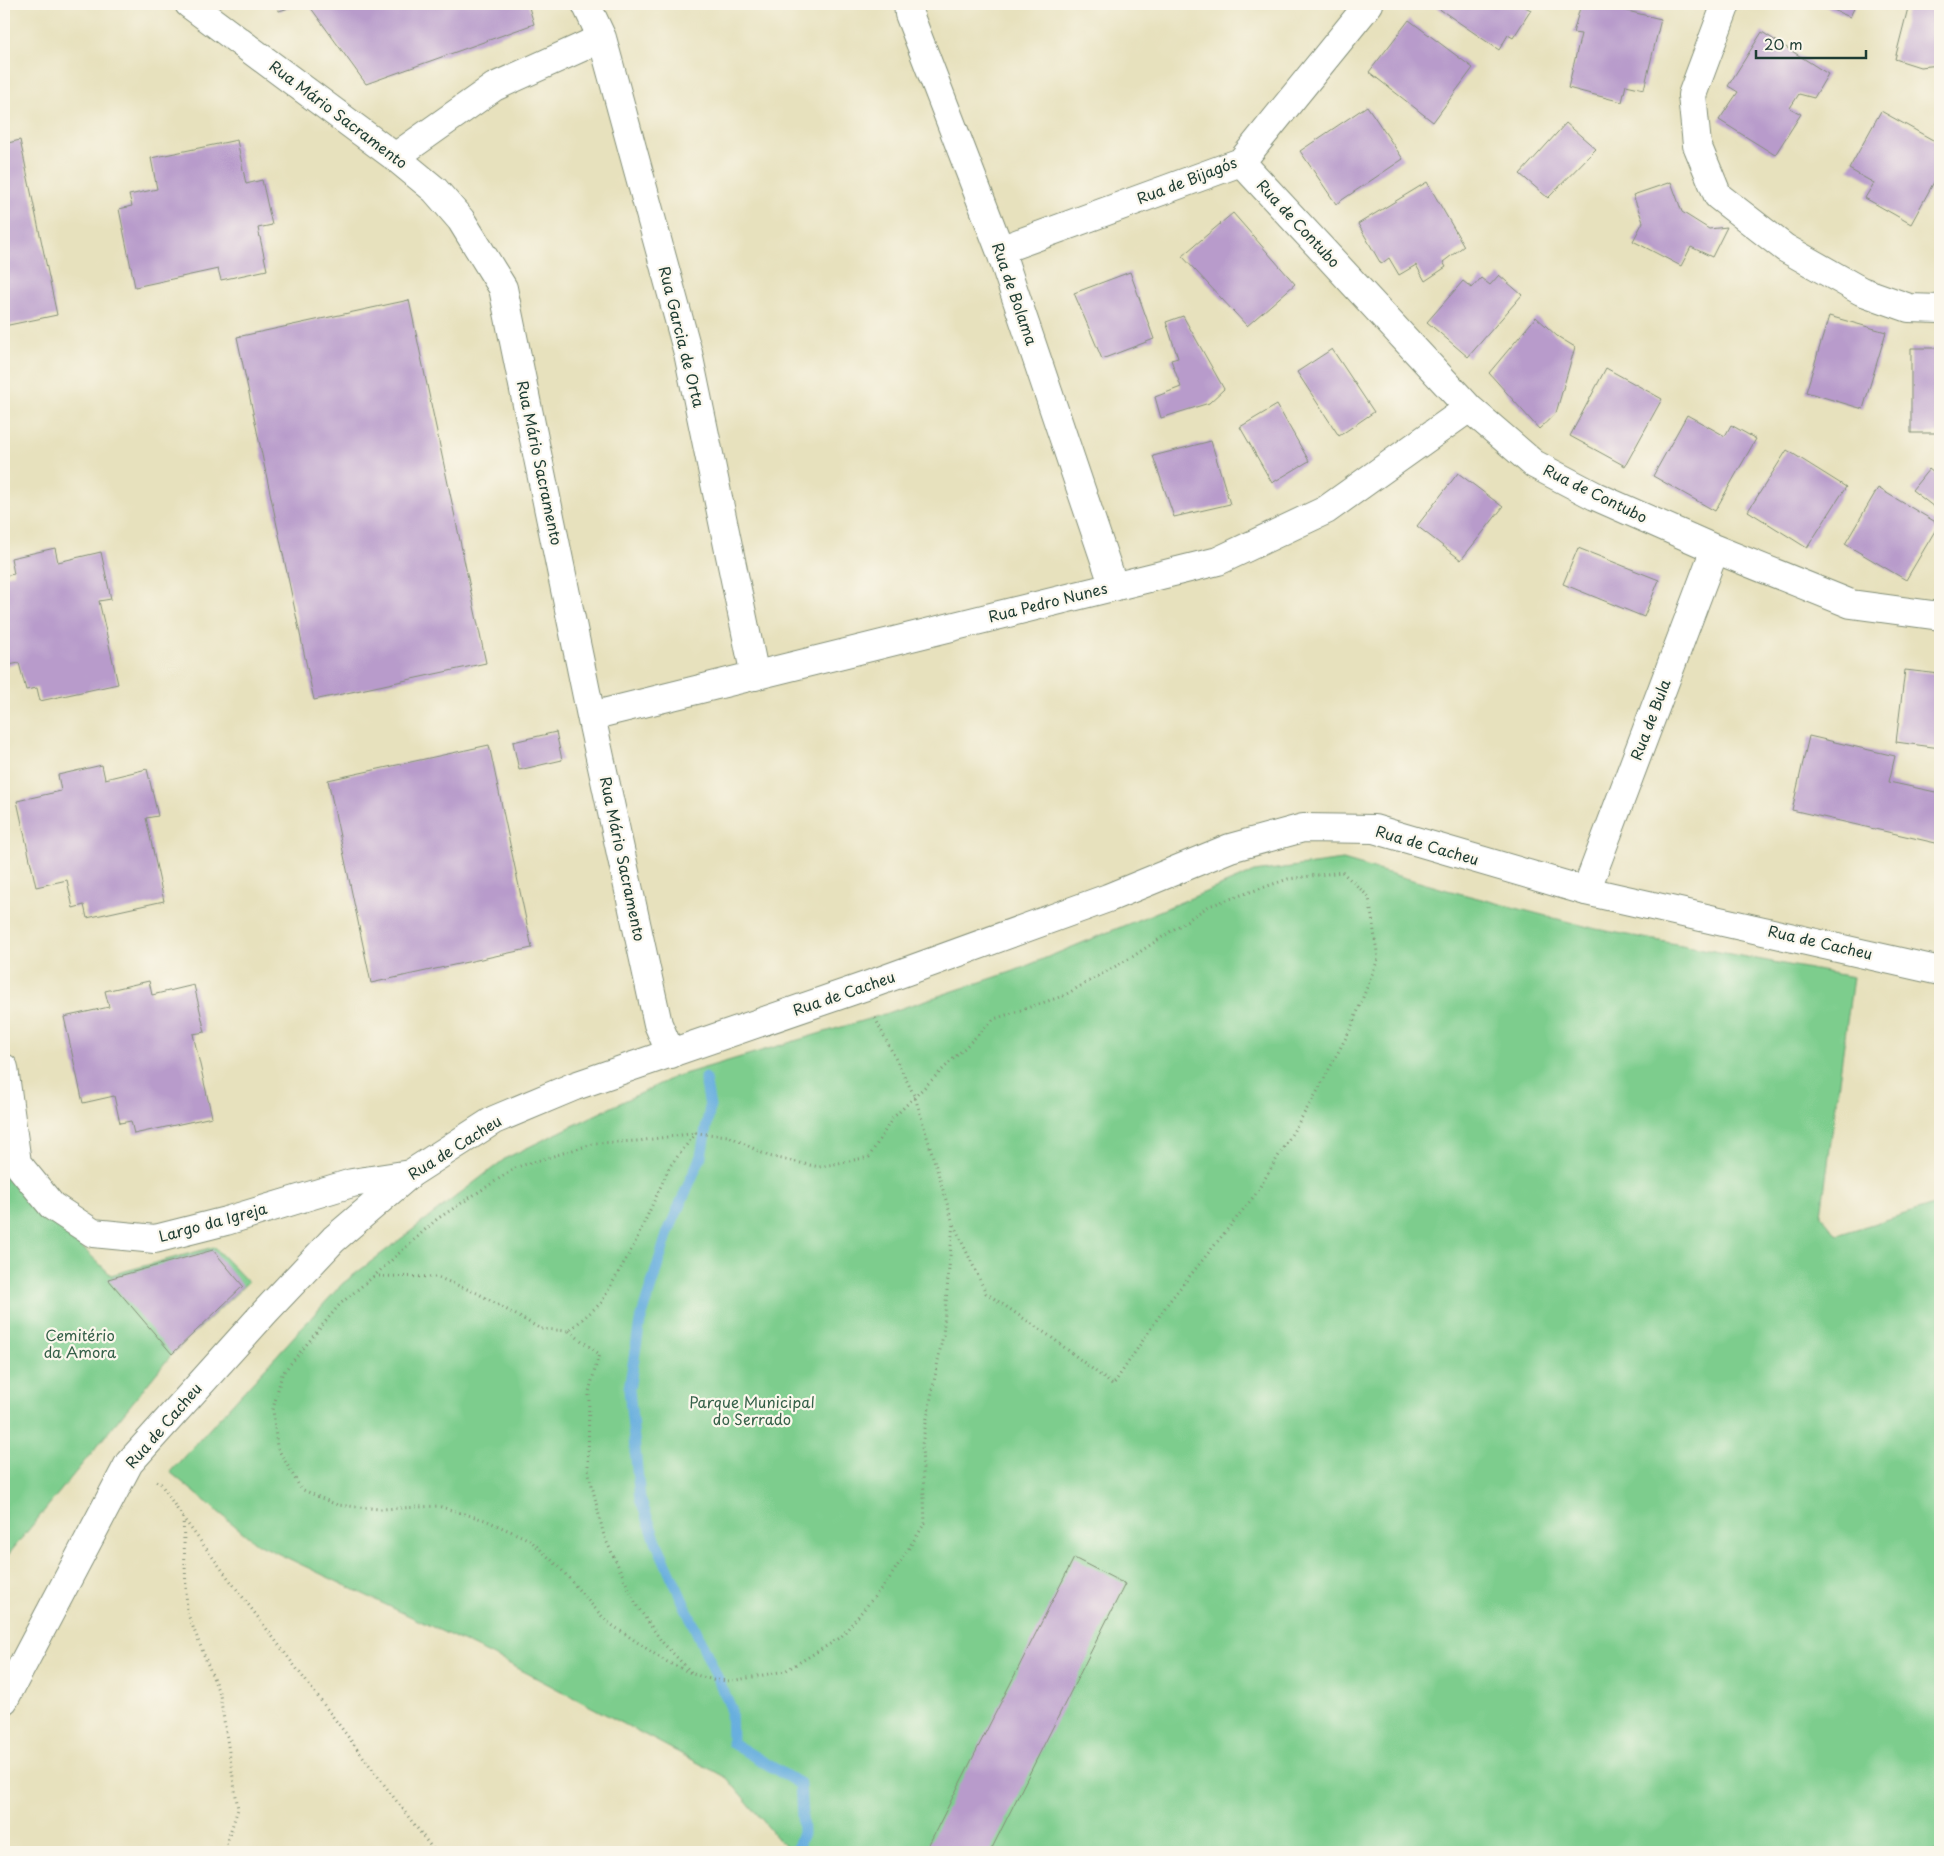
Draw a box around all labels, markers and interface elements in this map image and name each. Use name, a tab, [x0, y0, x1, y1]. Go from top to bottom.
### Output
scale bar	[1756, 28, 1866, 60]
text: 20 m	[1764, 32, 1803, 55]
street label: Rua Mário Sacramento	[265, 54, 413, 174]
street label: Rua de Bijagós	[1133, 150, 1240, 209]
street label: Rua de Contubo	[1252, 174, 1346, 272]
street label: Rua de Bolama	[987, 239, 1044, 349]
street label: Rua Garcia de Orta	[654, 264, 711, 410]
street label: Rua Mário Sacramento	[512, 378, 569, 547]
street label: Rua de Contubo	[1540, 457, 1652, 528]
street label: Rua Pedro Nunes	[986, 576, 1110, 627]
street label: Rua de Bula	[1624, 675, 1676, 763]
street label: Rua Mário Sacramento	[595, 774, 652, 943]
street label: Rua de Cacheu	[1373, 819, 1482, 870]
street label: Rua de Cacheu	[1766, 918, 1875, 965]
street label: Rua de Cacheu	[789, 964, 898, 1021]
street label: Rua de Cacheu	[403, 1109, 505, 1185]
street label: Largo da Igreja	[156, 1196, 270, 1247]
park label: Cemitério da Amora	[44, 1323, 117, 1363]
street label: Rua de Cacheu	[119, 1377, 206, 1473]
park label: Parque Municipal do Serrado	[689, 1390, 815, 1430]

